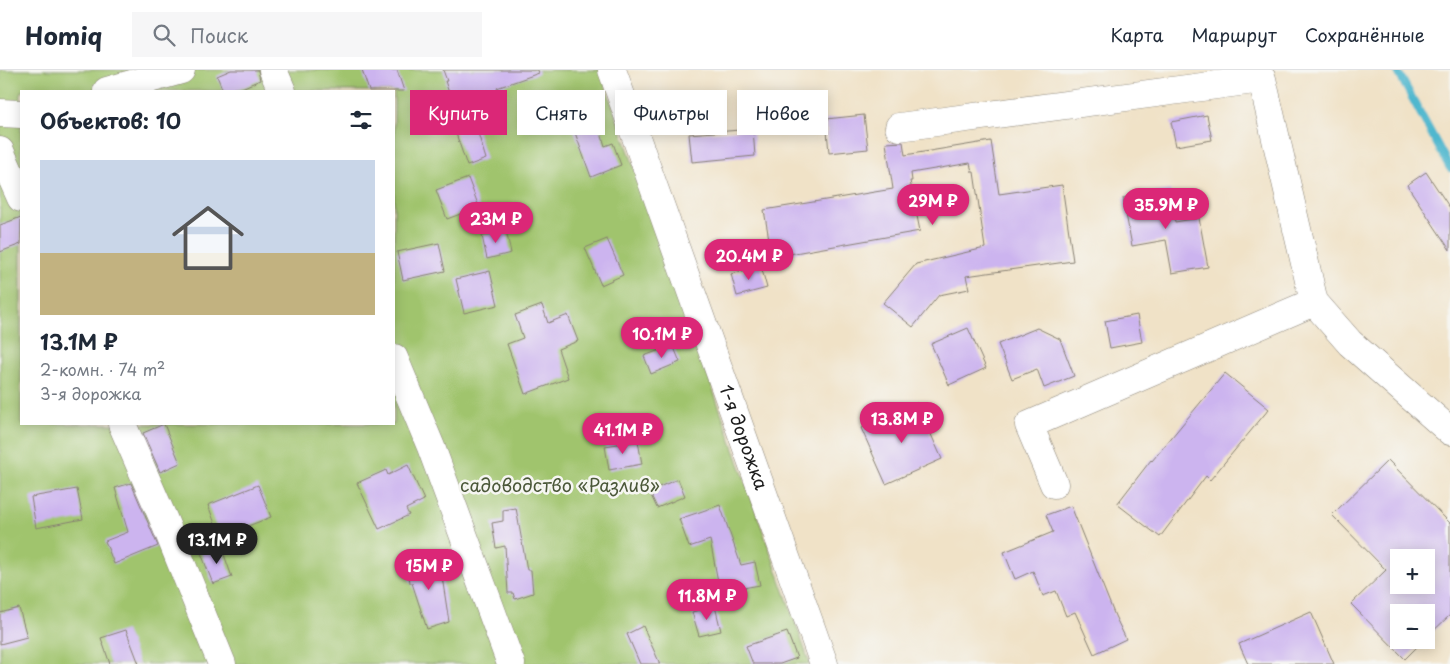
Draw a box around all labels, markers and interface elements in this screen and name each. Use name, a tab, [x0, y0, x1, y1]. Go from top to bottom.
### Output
search box	[132, 12, 482, 57]
text: Homiq	[25, 17, 102, 53]
icon: search	[150, 21, 178, 49]
text: Поиск	[190, 21, 248, 49]
text: Карта	[1111, 21, 1163, 48]
text: Маршрут	[1191, 21, 1277, 48]
text: Сохранённые	[1305, 21, 1425, 48]
chip: Купить	[410, 90, 507, 135]
chip: Снять	[517, 90, 605, 135]
chip: Фильтры	[615, 90, 727, 135]
chip: Новое	[737, 90, 828, 135]
text: Объектов: 10	[40, 104, 181, 136]
icon: filters	[347, 106, 375, 134]
pin: 29M ₽	[898, 184, 968, 226]
text: 29M ₽	[908, 188, 958, 212]
pin: 35.9M ₽	[1120, 188, 1212, 230]
text: 35.9M ₽	[1134, 192, 1198, 216]
icon: home	[163, 193, 253, 283]
pin: 23M ₽	[461, 202, 531, 244]
text: 23M ₽	[470, 206, 522, 230]
pin: 20.4M ₽	[703, 238, 795, 281]
text: 20.4M ₽	[715, 243, 783, 267]
pin: 10.1M ₽	[616, 316, 708, 359]
text: 10.1M ₽	[632, 321, 692, 345]
text: 13.1M ₽	[40, 325, 118, 357]
text: 2-комн. · 74 m²	[40, 357, 165, 381]
street label: 1-я дорожка	[713, 380, 776, 494]
text: 3-я дорожка	[40, 381, 141, 405]
pin: 13.8M ₽	[856, 402, 948, 444]
text: 13.8M ₽	[871, 406, 933, 430]
pin: 41.1M ₽	[577, 412, 669, 455]
text: 41.1M ₽	[593, 417, 653, 441]
park label: садоводство «Разлив»	[460, 471, 660, 498]
pin: 13.1M ₽	[171, 522, 263, 565]
text: 13.1M ₽	[187, 527, 247, 551]
pin: 15M ₽	[394, 548, 464, 591]
map controls	[1390, 549, 1435, 649]
button: +	[1390, 549, 1435, 594]
text: 15M ₽	[405, 553, 453, 577]
pin: 11.8M ₽	[661, 578, 753, 621]
text: 11.8M ₽	[678, 583, 736, 607]
button: −	[1390, 604, 1435, 649]

